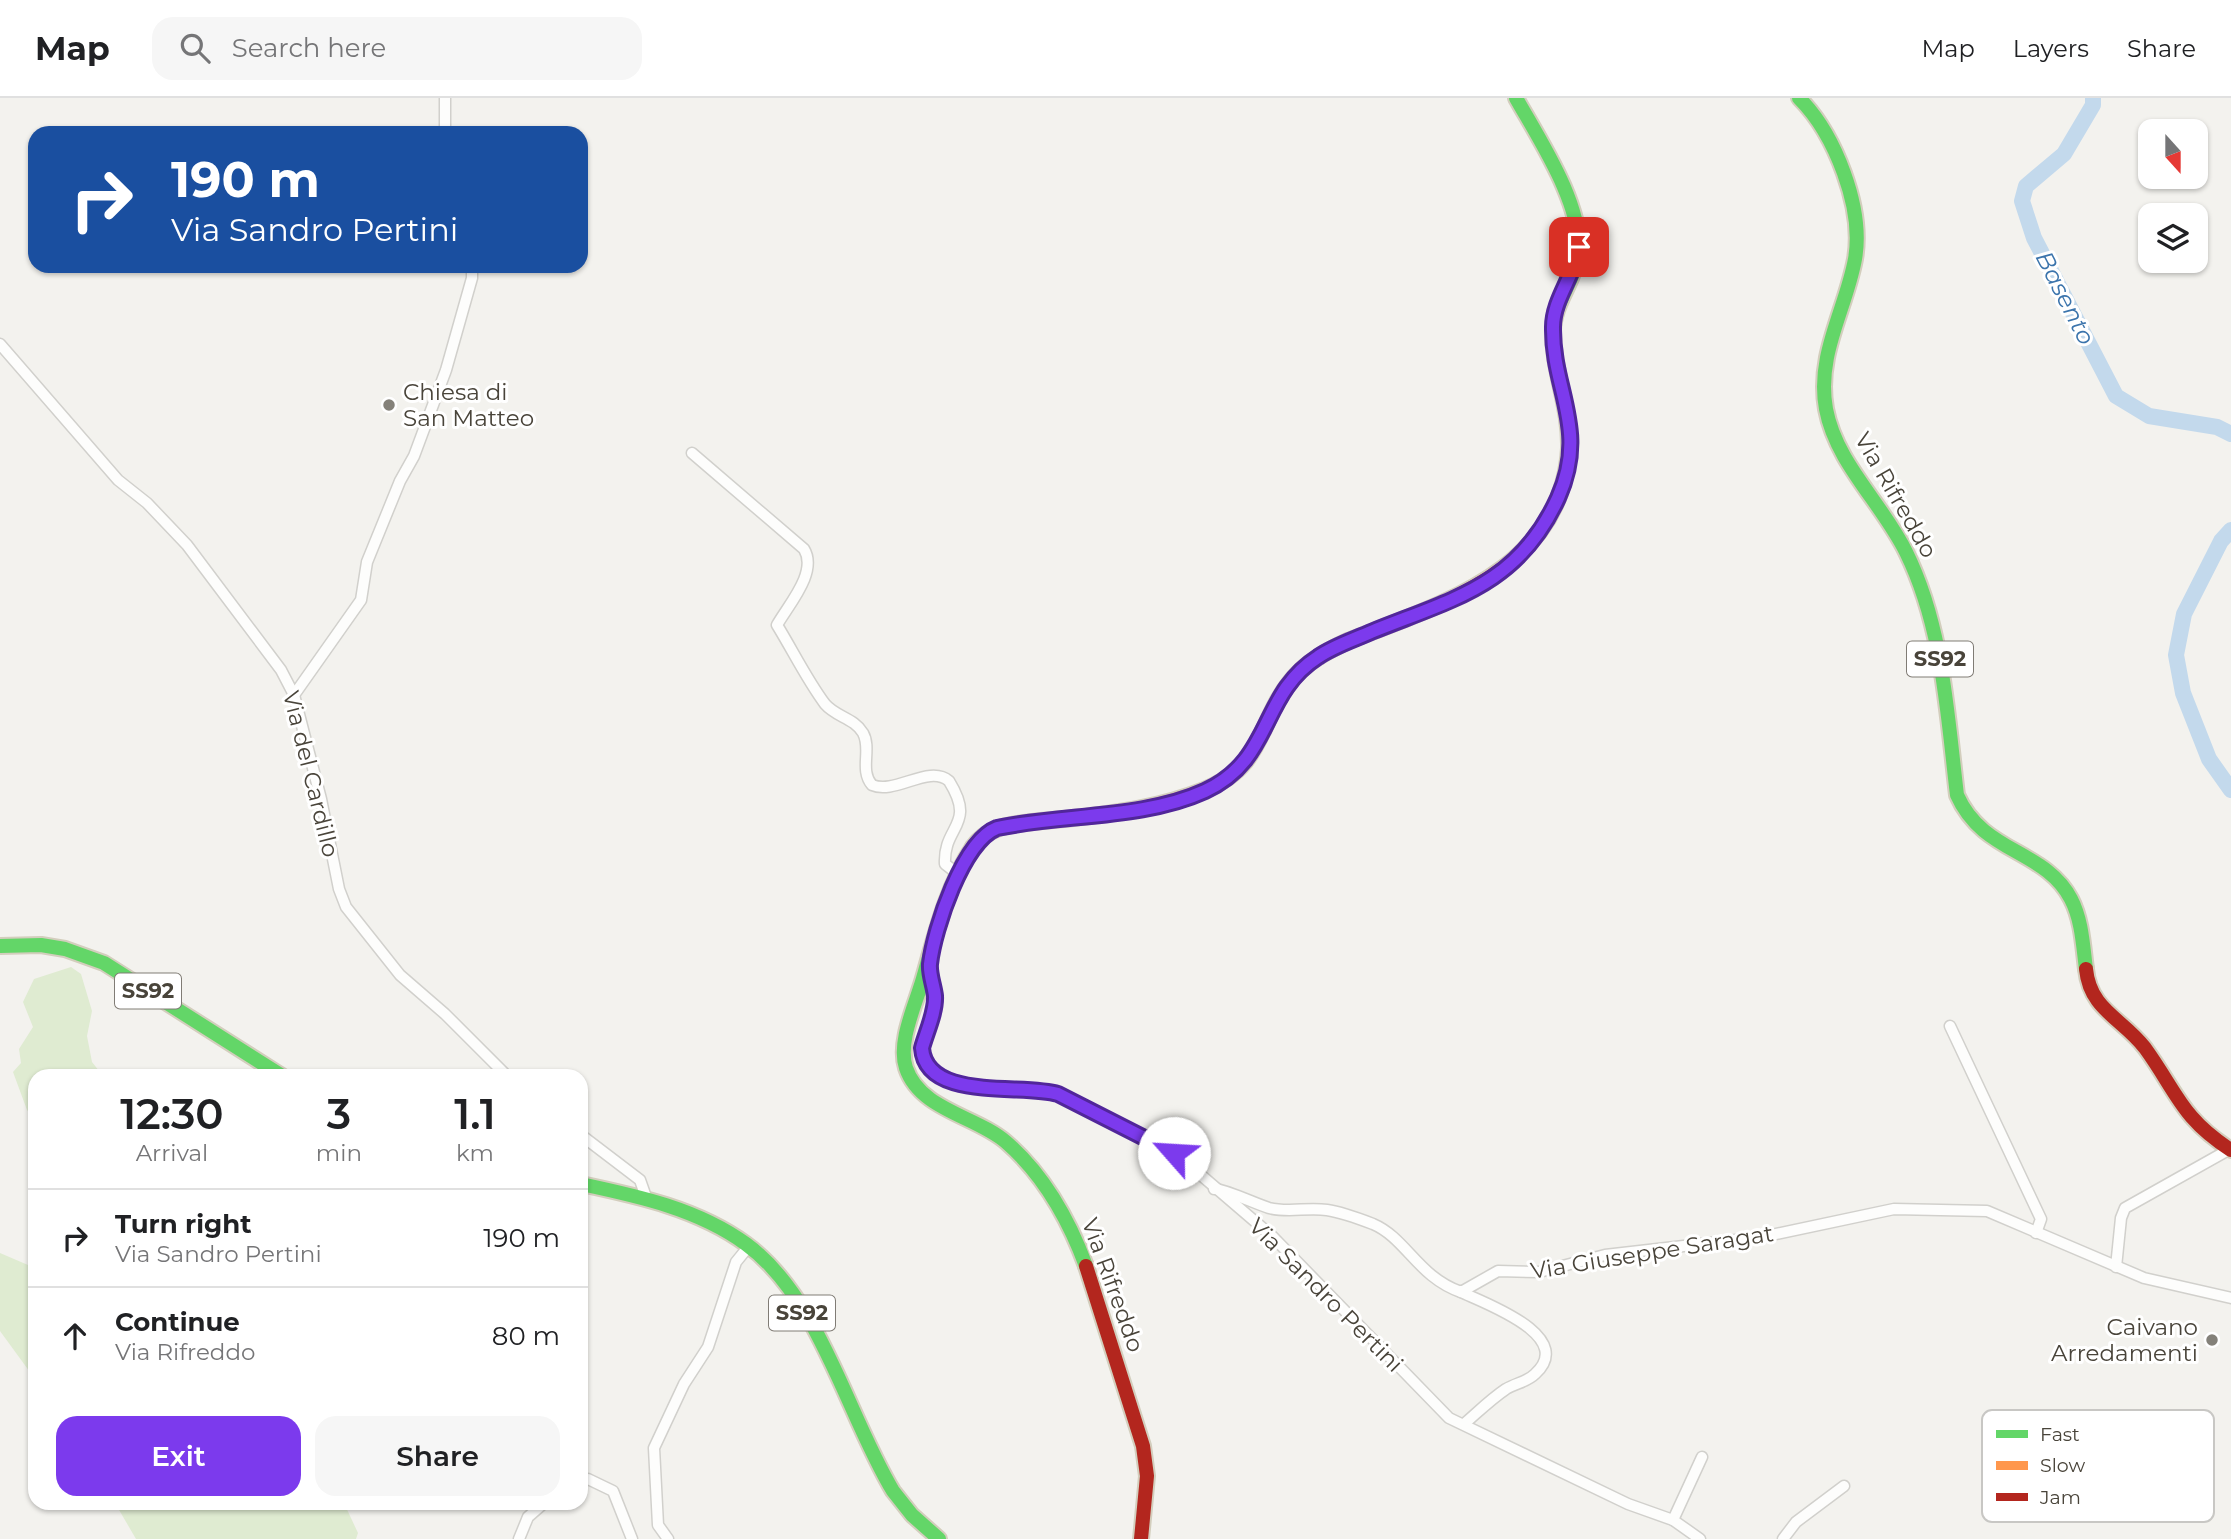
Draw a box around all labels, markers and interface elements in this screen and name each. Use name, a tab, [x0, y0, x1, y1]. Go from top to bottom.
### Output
search box	[152, 17, 642, 80]
text: Map	[35, 28, 110, 68]
icon: search	[176, 29, 214, 67]
text: Search here	[232, 32, 386, 64]
text: Map	[1921, 34, 1975, 63]
text: Layers	[2013, 34, 2089, 63]
text: Share	[2127, 34, 2196, 63]
north arrow	[2138, 119, 2208, 189]
map controls	[2138, 119, 2208, 273]
text: 190 m	[171, 150, 320, 209]
icon: right	[56, 154, 147, 245]
button: layers	[2138, 203, 2208, 273]
text: Via Sandro Pertini	[171, 210, 458, 249]
pin	[1549, 217, 1609, 277]
icon: arrive	[1560, 228, 1598, 266]
water label: Basento	[2030, 246, 2101, 349]
place label: Chiesa di San Matteo	[403, 378, 534, 432]
marker: Chiesa di San Matteo	[381, 397, 397, 413]
street label: Via Rifreddo	[1849, 427, 1943, 563]
road number: SS92	[1907, 642, 1973, 676]
street label: Via del Cardillo	[277, 688, 345, 860]
road number: SS92	[115, 974, 181, 1008]
text: 12:30	[120, 1088, 224, 1140]
text: 3	[327, 1088, 351, 1140]
text: 1.1	[454, 1088, 496, 1140]
position arrow	[1137, 1116, 1211, 1190]
text: Arrival	[136, 1139, 208, 1167]
text: min	[316, 1139, 362, 1167]
text: km	[456, 1139, 494, 1167]
text: Turn right	[115, 1208, 251, 1240]
street label: Via Sandro Pertini	[1243, 1212, 1409, 1378]
street label: Via Rifreddo	[1076, 1214, 1150, 1356]
icon: right	[56, 1219, 94, 1257]
street label: Via Giuseppe Saragat	[1529, 1219, 1775, 1285]
text: 190 m	[483, 1222, 560, 1254]
text: Via Sandro Pertini	[115, 1240, 322, 1268]
road number: SS92	[769, 1296, 835, 1330]
text: Continue	[115, 1306, 240, 1338]
place label: Caivano Arredamenti	[2051, 1313, 2198, 1367]
icon: ahead	[56, 1317, 94, 1355]
text: 80 m	[492, 1320, 560, 1352]
marker: Caivano Arredamenti	[2204, 1332, 2220, 1348]
text: Via Rifreddo	[115, 1338, 255, 1366]
legend	[1982, 1410, 2214, 1522]
button: Exit	[56, 1416, 301, 1496]
button: Share	[315, 1416, 560, 1496]
text: Fast	[2040, 1423, 2080, 1446]
text: Slow	[2040, 1454, 2085, 1477]
text: Jam	[2039, 1486, 2081, 1509]

